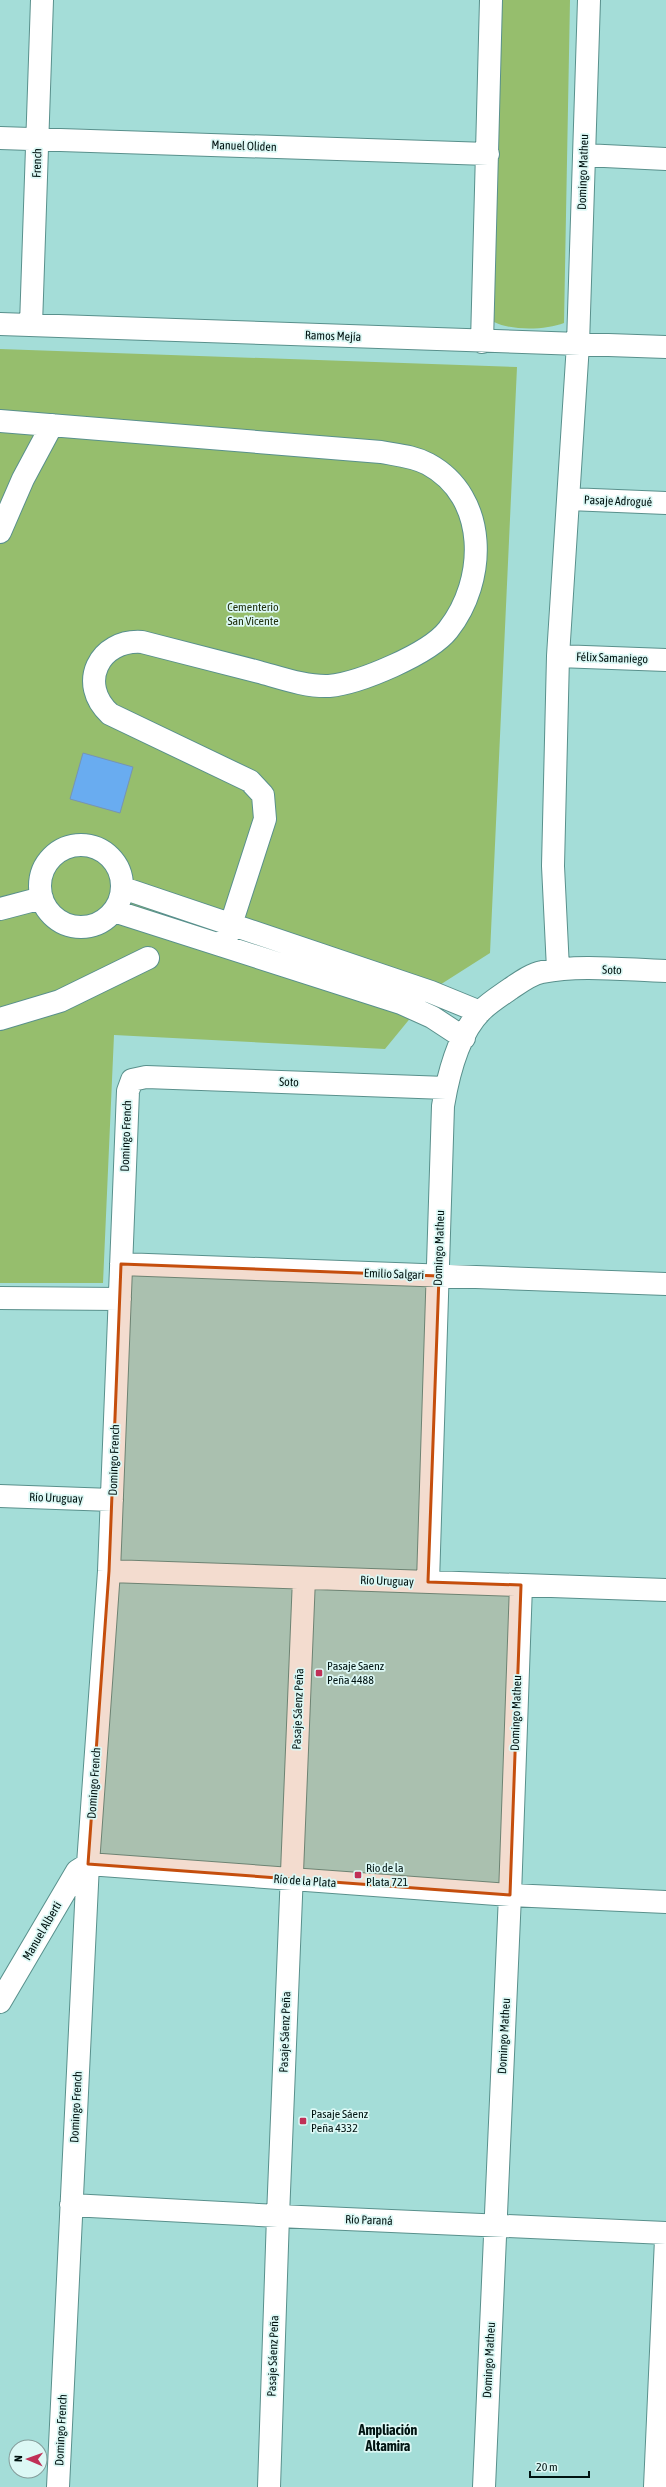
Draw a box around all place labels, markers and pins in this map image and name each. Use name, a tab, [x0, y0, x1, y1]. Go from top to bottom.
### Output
place label: Pasaje Saenz Peña 4488	[327, 1659, 385, 1687]
marker: Pasaje Saenz Peña 4488	[314, 1668, 324, 1678]
place label: Río de la Plata 721	[366, 1861, 409, 1889]
marker: Río de la Plata 721	[353, 1870, 363, 1880]
place label: Pasaje Sáenz Peña 4332	[311, 2107, 369, 2135]
marker: Pasaje Sáenz Peña 4332	[298, 2116, 308, 2126]

